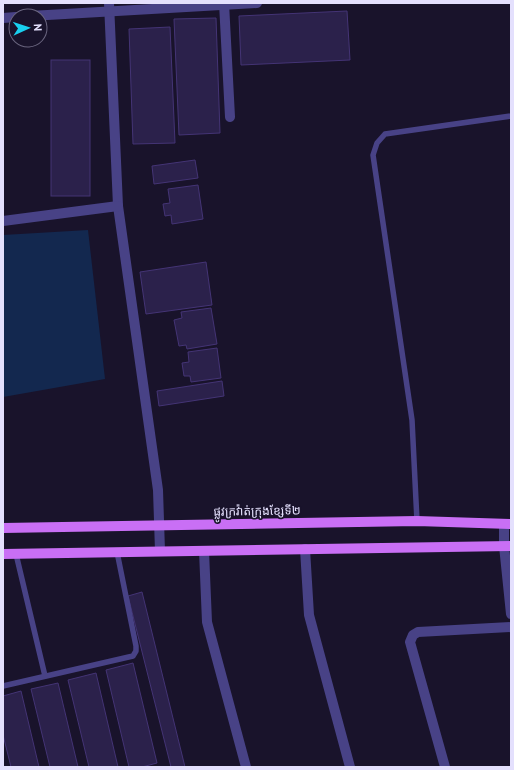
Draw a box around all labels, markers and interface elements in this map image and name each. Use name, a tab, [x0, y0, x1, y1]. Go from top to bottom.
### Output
north arrow	[8, 8, 48, 48]
text: N	[31, 23, 45, 31]
street label: ផ្លូវក្រវ៉ាត់ក្រុងខ្សែទី២	[213, 502, 301, 522]

